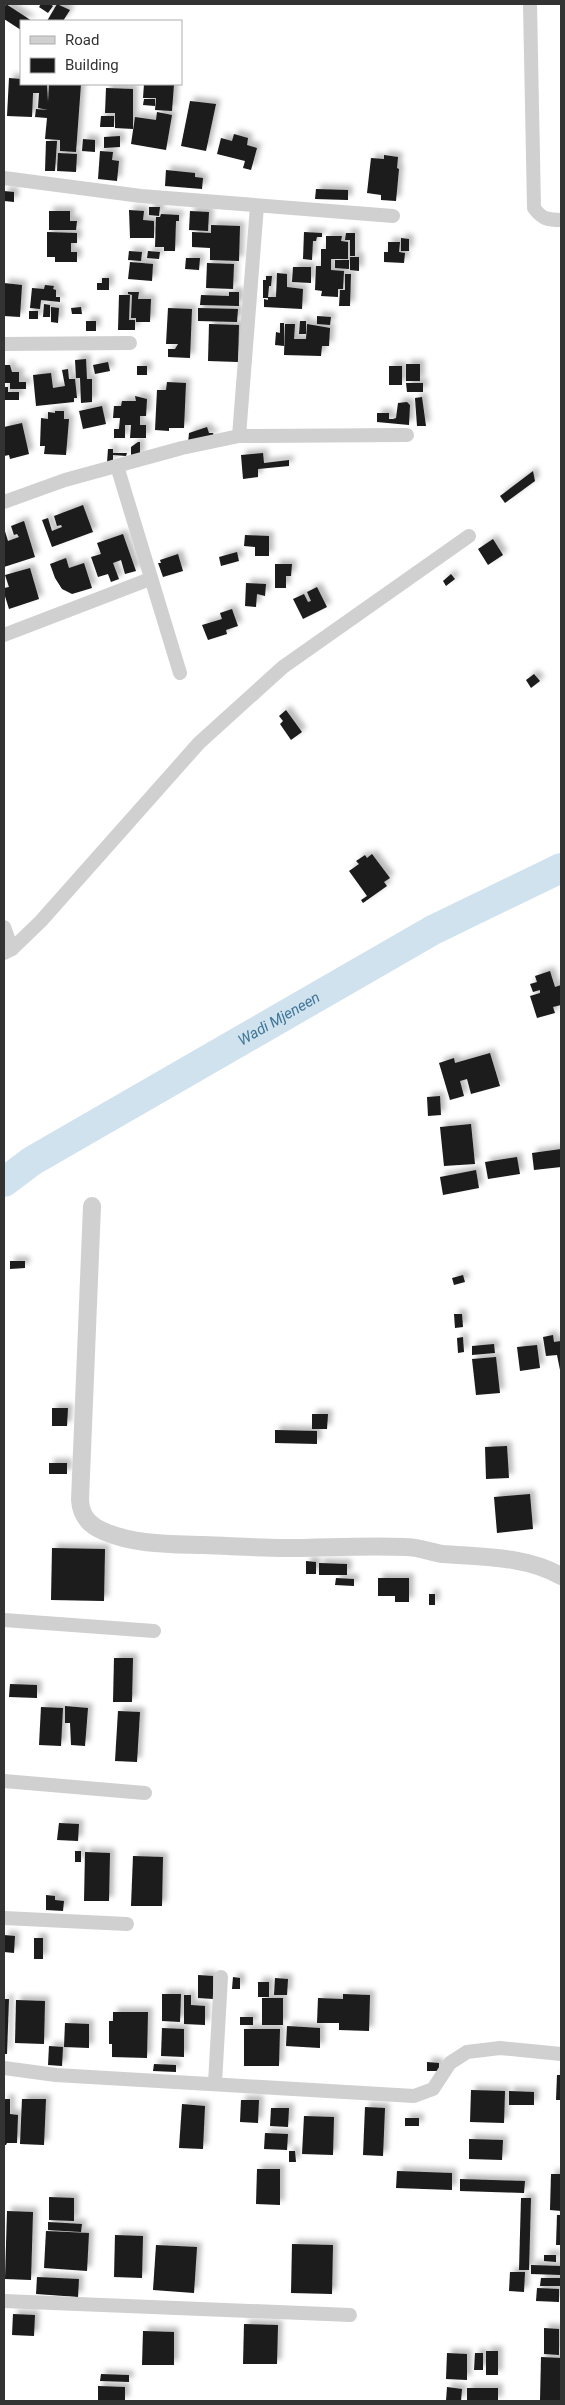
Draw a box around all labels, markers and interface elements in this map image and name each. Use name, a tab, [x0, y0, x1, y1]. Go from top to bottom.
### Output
legend	[20, 20, 182, 85]
text: Road	[65, 31, 99, 49]
text: Building	[65, 56, 119, 74]
water label: Wadi Mjeneen	[235, 988, 323, 1049]

